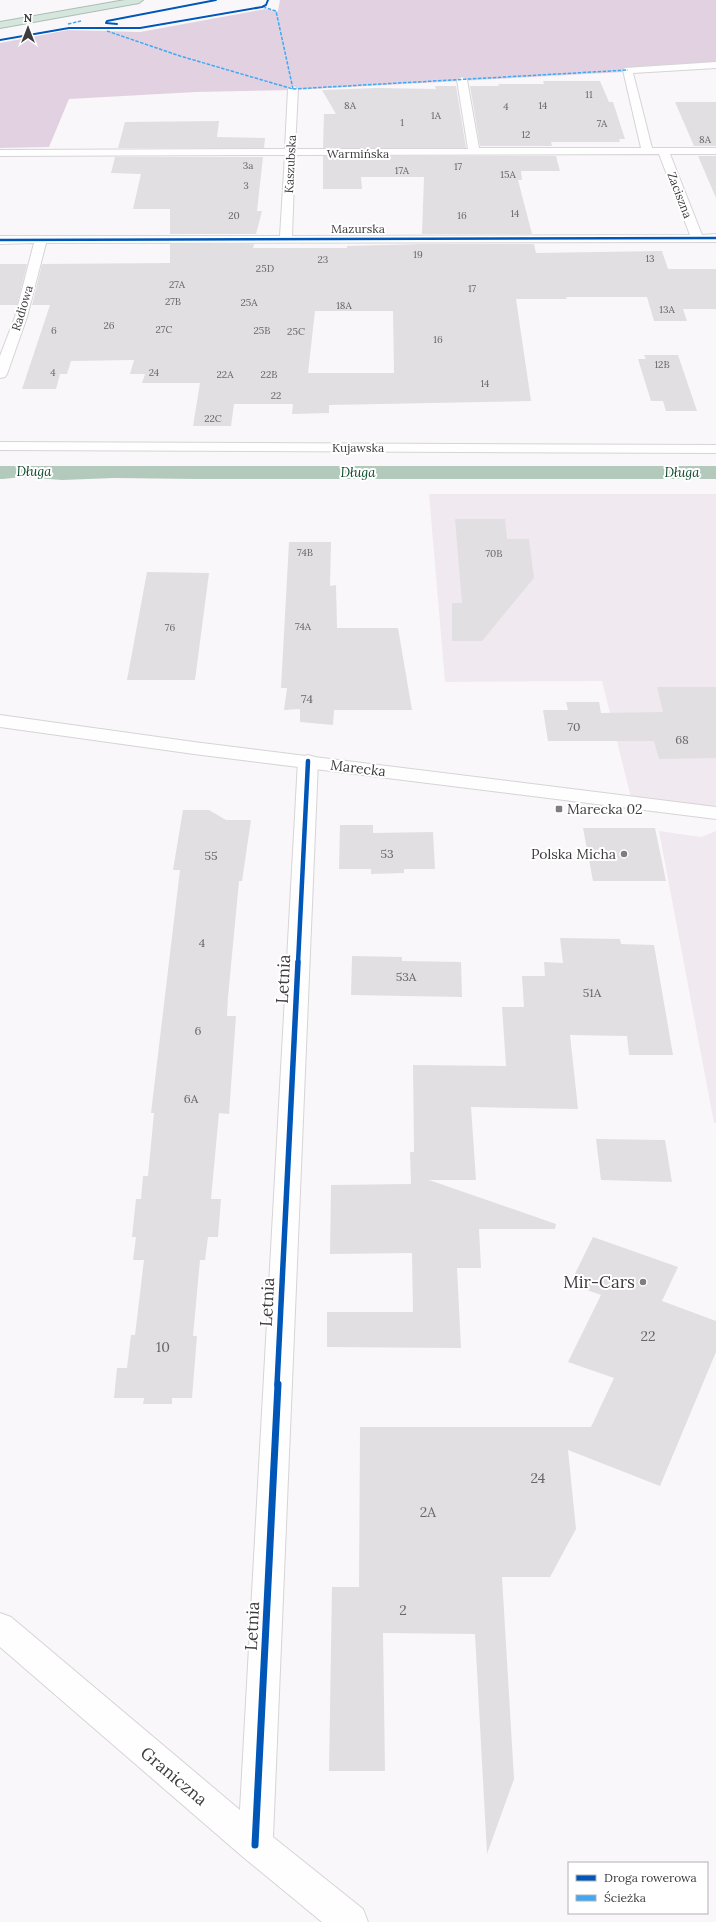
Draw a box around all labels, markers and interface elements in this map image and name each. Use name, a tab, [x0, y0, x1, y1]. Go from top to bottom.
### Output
north arrow	[8, 8, 48, 48]
text: N	[24, 11, 33, 25]
house number: 11	[585, 88, 593, 101]
house number: 8A	[344, 99, 357, 112]
house number: 14	[538, 99, 548, 112]
house number: 4	[503, 100, 509, 113]
house number: 1A	[431, 109, 442, 122]
house number: 1	[400, 116, 404, 129]
house number: 7A	[597, 117, 608, 130]
house number: 12	[521, 128, 531, 141]
house number: 8A	[699, 133, 712, 146]
street label: Kaszubska	[281, 134, 299, 194]
street label: Warmińska	[327, 146, 389, 161]
house number: 3a	[243, 159, 253, 172]
house number: 17	[454, 160, 463, 173]
house number: 17A	[395, 164, 410, 177]
house number: 15A	[500, 168, 516, 181]
street label: Zaciszna	[664, 170, 696, 220]
house number: 3	[243, 179, 249, 192]
house number: 14	[510, 207, 520, 220]
house number: 20	[228, 209, 240, 222]
house number: 16	[457, 209, 467, 222]
street label: Mazurska	[331, 221, 385, 236]
house number: 19	[413, 248, 423, 261]
house number: 13	[645, 252, 655, 265]
house number: 23	[318, 253, 329, 266]
house number: 25D	[256, 262, 274, 275]
house number: 27A	[169, 278, 186, 291]
house number: 17	[468, 282, 477, 295]
street label: Radiowa	[8, 283, 36, 333]
house number: 27B	[165, 295, 181, 308]
house number: 25A	[240, 296, 258, 309]
house number: 18A	[336, 299, 352, 312]
house number: 13A	[659, 303, 675, 316]
house number: 26	[103, 319, 115, 332]
house number: 27C	[156, 323, 172, 336]
house number: 6	[51, 324, 57, 337]
house number: 25B	[253, 324, 271, 337]
house number: 25C	[287, 325, 305, 338]
house number: 16	[433, 333, 443, 346]
house number: 12B	[654, 358, 670, 371]
house number: 4	[50, 366, 56, 379]
house number: 24	[149, 366, 160, 379]
house number: 22A	[217, 368, 234, 381]
house number: 22B	[261, 368, 277, 381]
house number: 14	[480, 377, 490, 390]
house number: 22	[271, 389, 281, 402]
house number: 22C	[204, 412, 222, 425]
street label: Kujawska	[332, 440, 384, 455]
water label: Długa	[17, 463, 52, 480]
water label: Długa	[341, 464, 376, 481]
water label: Długa	[665, 464, 700, 481]
house number: 74B	[297, 546, 313, 559]
house number: 70B	[485, 547, 503, 560]
house number: 74A	[295, 620, 312, 633]
house number: 76	[165, 621, 175, 634]
house number: 74	[301, 691, 313, 706]
house number: 70	[568, 719, 580, 734]
house number: 68	[675, 732, 689, 747]
street label: Marecka	[329, 756, 387, 780]
place label: Marecka 02	[567, 800, 643, 818]
marker: Marecka 02	[554, 804, 564, 814]
place label: Polska Micha	[531, 845, 616, 863]
house number: 53	[380, 846, 394, 861]
house number: 55	[204, 848, 218, 863]
marker: Polska Micha	[619, 849, 629, 859]
house number: 4	[199, 935, 206, 950]
street label: Letnia	[271, 954, 295, 1004]
house number: 53A	[396, 969, 417, 984]
house number: 51A	[583, 985, 602, 1000]
house number: 6	[195, 1023, 202, 1038]
house number: 6A	[184, 1091, 199, 1106]
place label: Mir-Cars	[563, 1271, 635, 1293]
street label: Letnia	[255, 1277, 279, 1327]
marker: Mir-Cars	[638, 1277, 648, 1287]
house number: 22	[640, 1327, 656, 1345]
house number: 10	[156, 1338, 170, 1356]
house number: 24	[531, 1469, 546, 1487]
house number: 2A	[420, 1503, 436, 1521]
street label: Letnia	[240, 1601, 264, 1651]
house number: 2	[399, 1601, 407, 1619]
street label: Graniczna	[136, 1742, 212, 1811]
legend	[568, 1862, 708, 1914]
text: Droga rowerowa	[604, 1870, 697, 1885]
text: Ścieżka	[604, 1890, 646, 1905]

